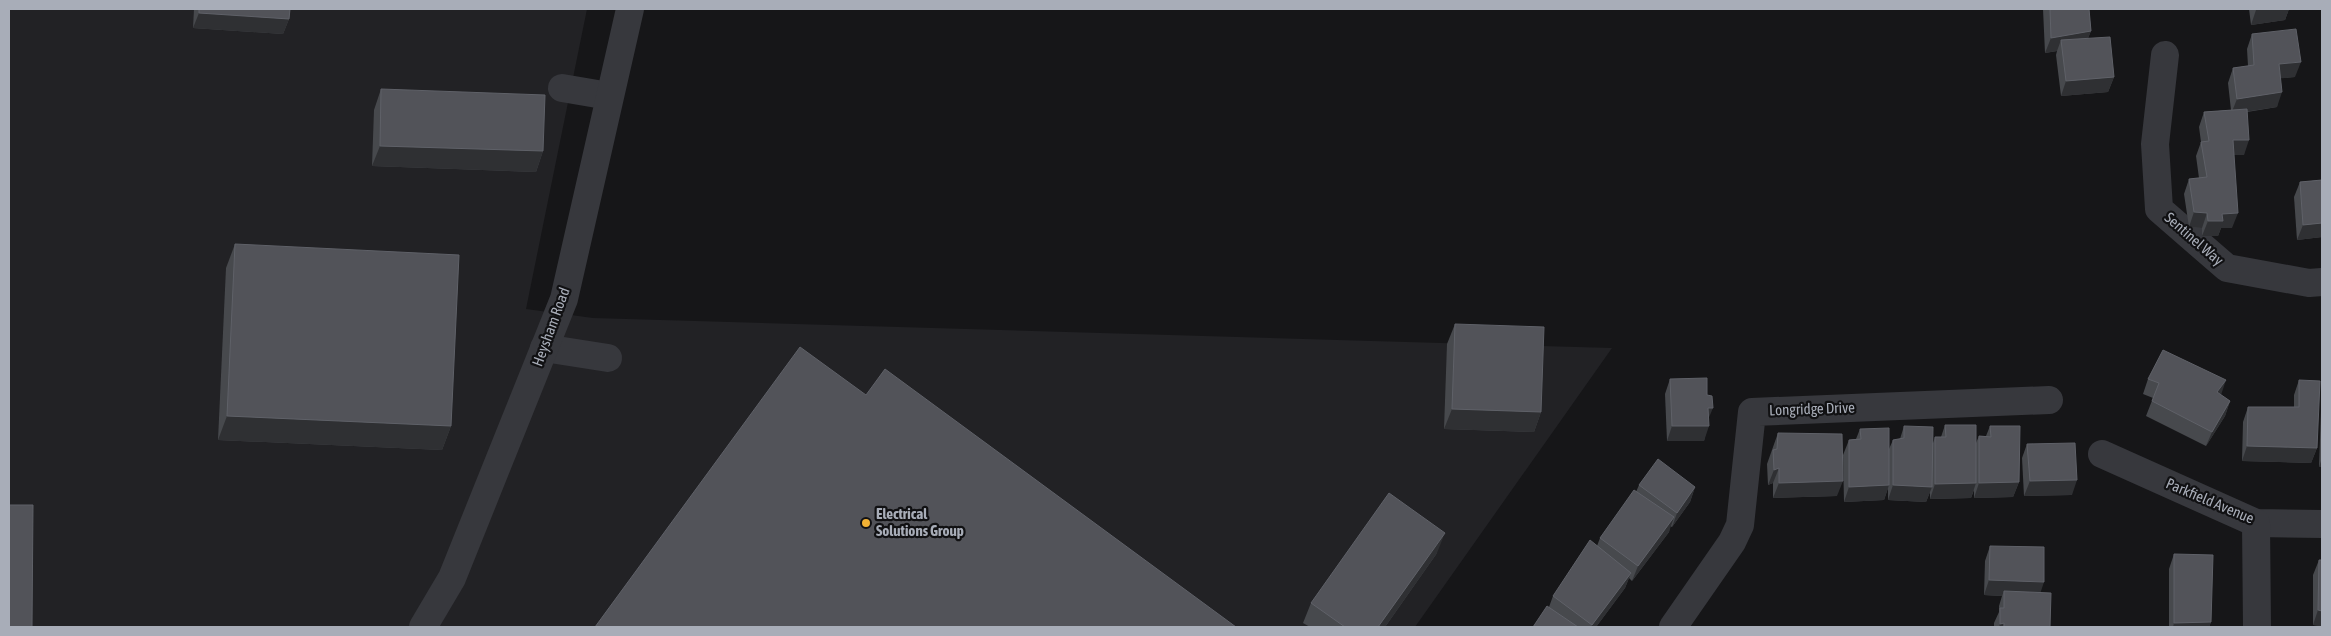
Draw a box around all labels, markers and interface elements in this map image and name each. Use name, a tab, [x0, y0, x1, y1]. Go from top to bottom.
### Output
street label: Sentinel Way	[2162, 209, 2227, 269]
street label: Heysham Road	[528, 285, 573, 369]
street label: Longridge Drive	[1769, 399, 1855, 418]
street label: Parkfield Avenue	[2164, 474, 2257, 527]
place label: Electrical Solutions Group	[876, 505, 964, 539]
marker: Electrical Solutions Group	[860, 517, 872, 529]

